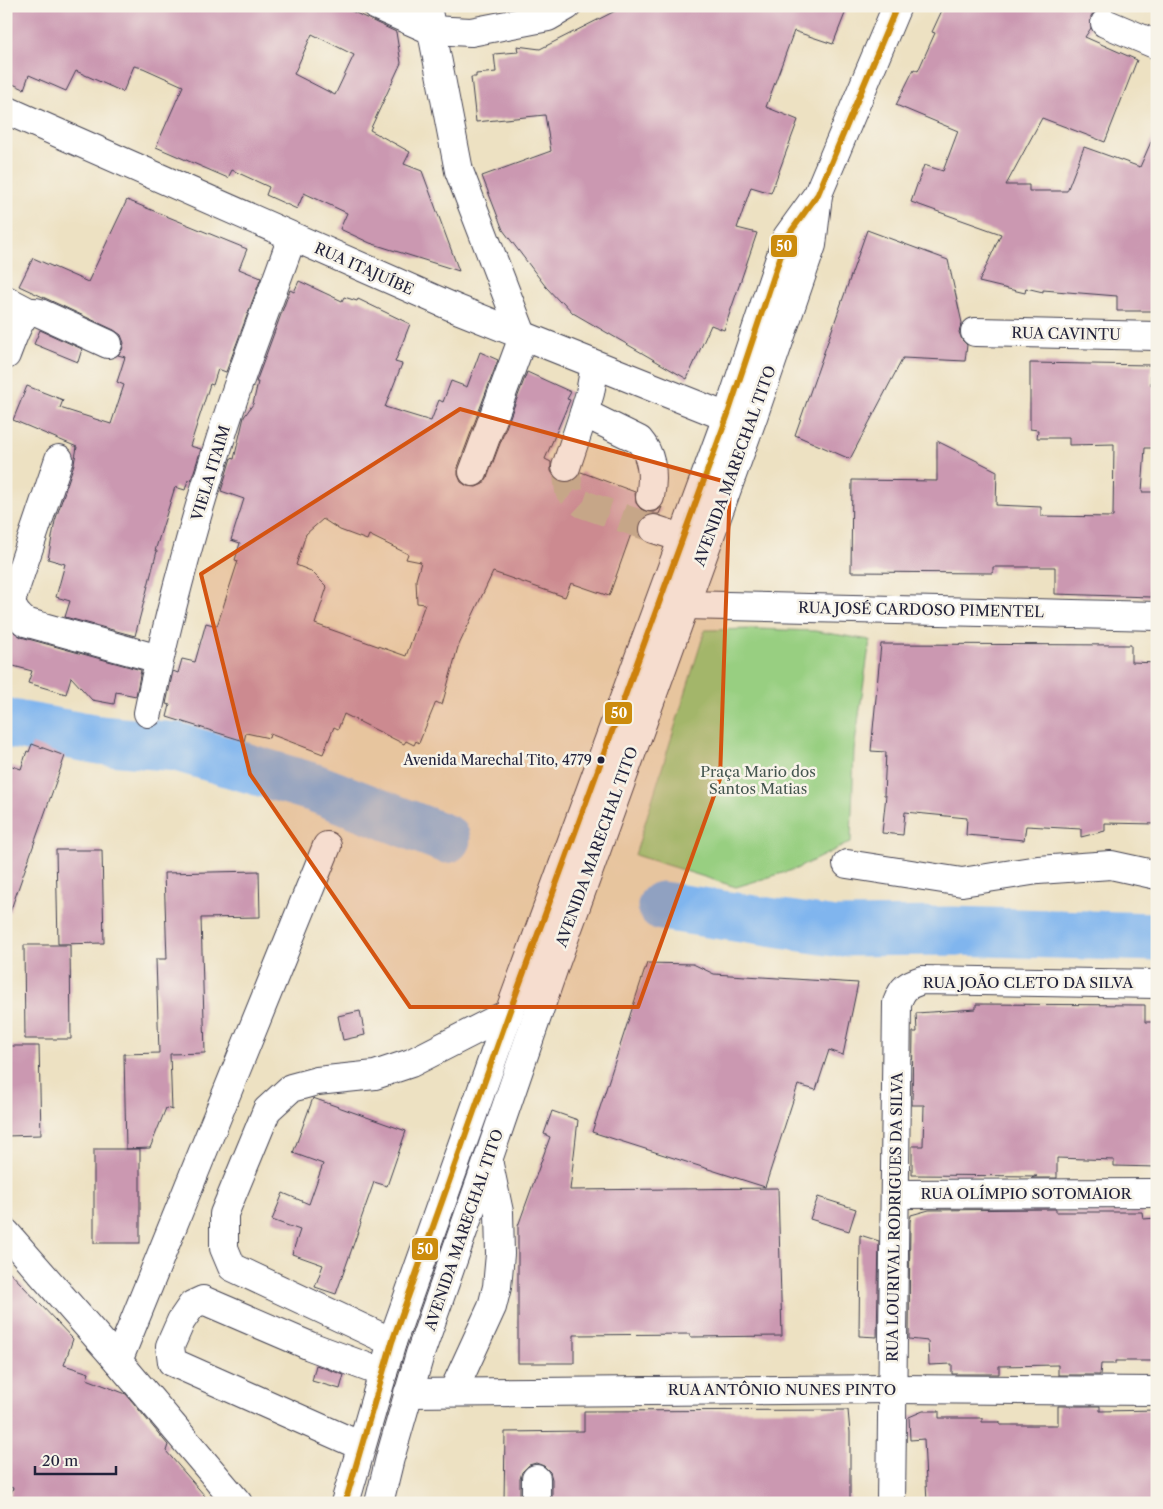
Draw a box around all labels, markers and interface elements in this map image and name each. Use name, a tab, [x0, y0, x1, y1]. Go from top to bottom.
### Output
line badge: 50	[770, 234, 798, 258]
text: 50	[776, 237, 792, 255]
street label: RUA ITAJUÍBE	[312, 238, 417, 299]
street label: RUA CAVINTU	[1011, 323, 1121, 344]
street label: AVENIDA MARECHAL TITO	[689, 363, 780, 570]
street label: VIELA ITAIM	[187, 423, 234, 524]
street label: RUA JOSÉ CARDOSO PIMENTEL	[798, 598, 1044, 621]
line badge: 50	[604, 701, 633, 725]
text: 50	[611, 704, 627, 722]
street label: AVENIDA MARECHAL TITO	[551, 744, 642, 951]
place label: Avenida Marechal Tito, 4779	[402, 751, 592, 769]
marker: Avenida Marechal Tito, 4779	[596, 755, 606, 765]
park label: Praça Mario dos Santos Matias	[700, 762, 816, 798]
street label: RUA JOÃO CLETO DA SILVA	[923, 973, 1134, 992]
street label: RUA LOURIVAL RODRIGUES DA SILVA	[882, 1071, 907, 1362]
street label: AVENIDA MARECHAL TITO	[420, 1126, 507, 1334]
street label: RUA OLÍMPIO SOTOMAIOR	[920, 1184, 1133, 1203]
line badge: 50	[411, 1237, 439, 1261]
text: 50	[417, 1240, 433, 1258]
street label: RUA ANTÔNIO NUNES PINTO	[668, 1380, 896, 1399]
scale bar	[35, 1444, 116, 1476]
text: 20 m	[42, 1451, 78, 1470]

